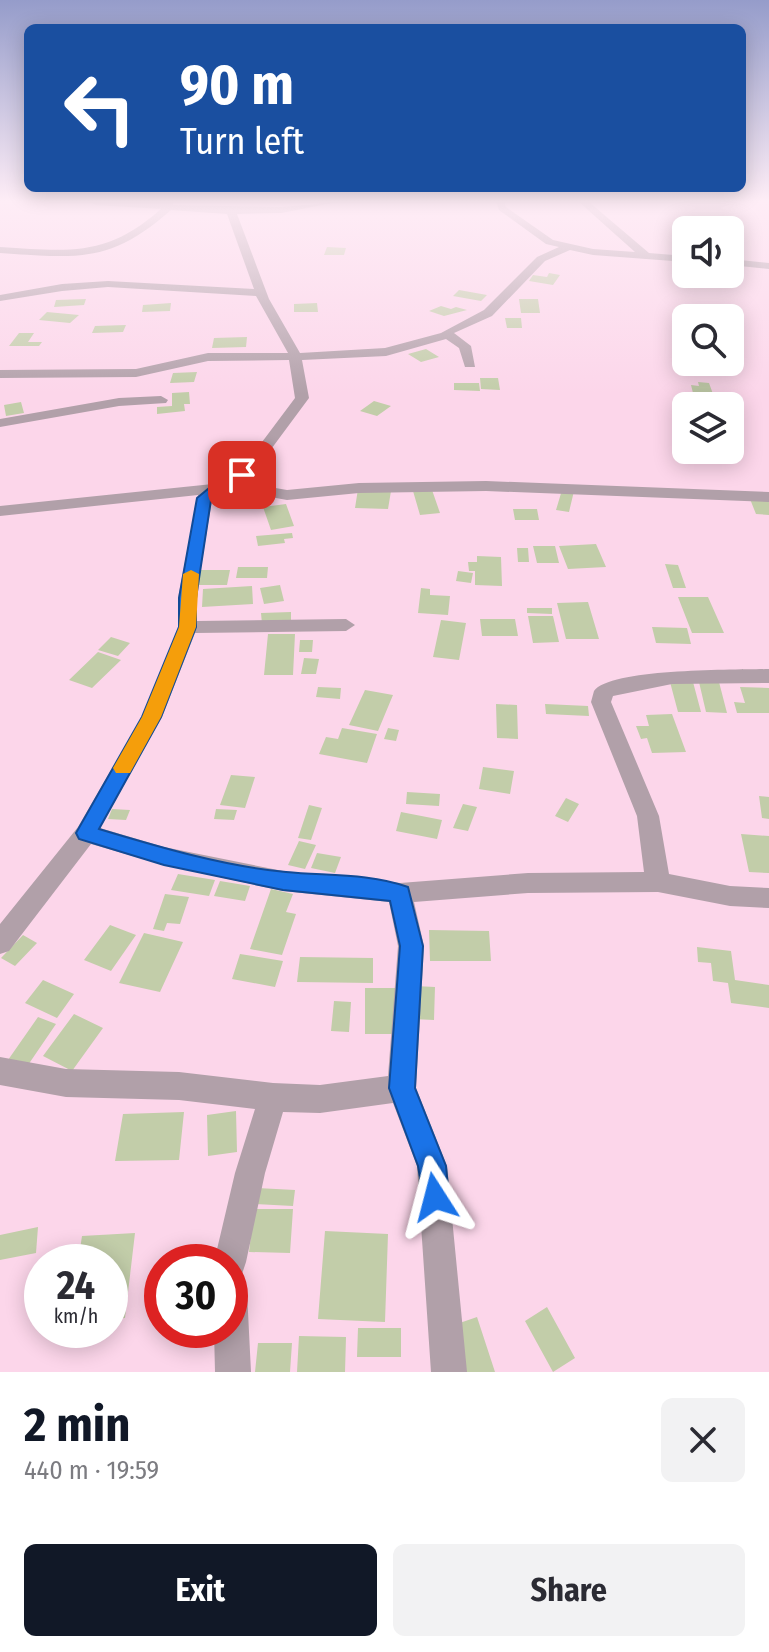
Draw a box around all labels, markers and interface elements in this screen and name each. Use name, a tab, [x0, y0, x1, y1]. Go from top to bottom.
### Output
text: 90 m	[180, 52, 294, 119]
icon: left	[48, 56, 152, 160]
text: Turn left	[180, 120, 304, 164]
map controls	[672, 216, 744, 464]
button: sound	[672, 216, 744, 288]
button: search	[672, 304, 744, 376]
button: layers	[672, 392, 744, 464]
pin	[208, 441, 276, 509]
icon: arrive	[220, 453, 264, 497]
position arrow	[393, 1155, 477, 1239]
speed limit sign: 30	[144, 1244, 248, 1348]
text: 24	[57, 1262, 95, 1310]
text: km/h	[54, 1304, 98, 1328]
text: 2 min	[24, 1396, 130, 1454]
button: close	[661, 1398, 745, 1482]
text: 440 m · 19:59	[24, 1455, 159, 1486]
button: Exit	[24, 1544, 377, 1636]
button: Share	[393, 1544, 745, 1636]

